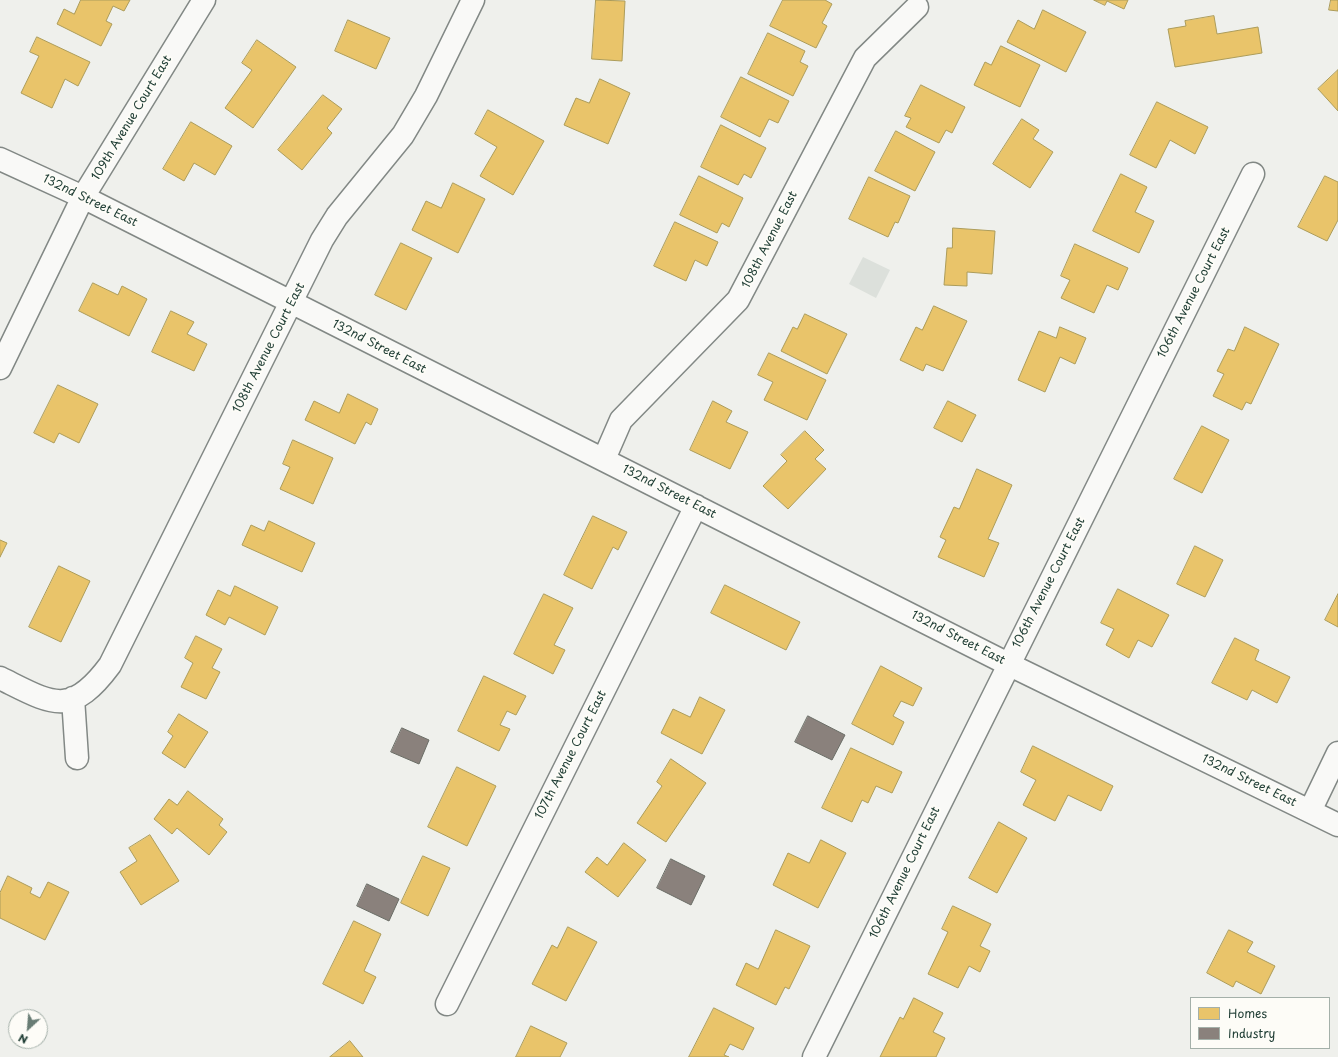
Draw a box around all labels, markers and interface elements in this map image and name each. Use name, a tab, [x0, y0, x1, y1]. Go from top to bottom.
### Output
street label: 109th Avenue Court East	[89, 53, 175, 183]
street label: 132nd Street East	[40, 172, 140, 230]
street label: 108th Avenue East	[739, 189, 801, 291]
street label: 106th Avenue Court East	[1155, 225, 1233, 361]
street label: 108th Avenue Court East	[230, 281, 308, 415]
street label: 132nd Street East	[330, 317, 428, 377]
street label: 132nd Street East	[620, 462, 718, 522]
street label: 106th Avenue Court East	[1010, 515, 1088, 651]
street label: 132nd Street East	[909, 608, 1007, 668]
street label: 107th Avenue Court East	[532, 688, 610, 822]
street label: 132nd Street East	[1199, 752, 1299, 810]
street label: 106th Avenue Court East	[867, 805, 943, 941]
legend	[1190, 997, 1330, 1049]
text: Homes	[1228, 1004, 1267, 1022]
north arrow	[8, 1009, 48, 1049]
text: Industry	[1228, 1024, 1275, 1042]
text: N	[15, 1030, 31, 1049]

